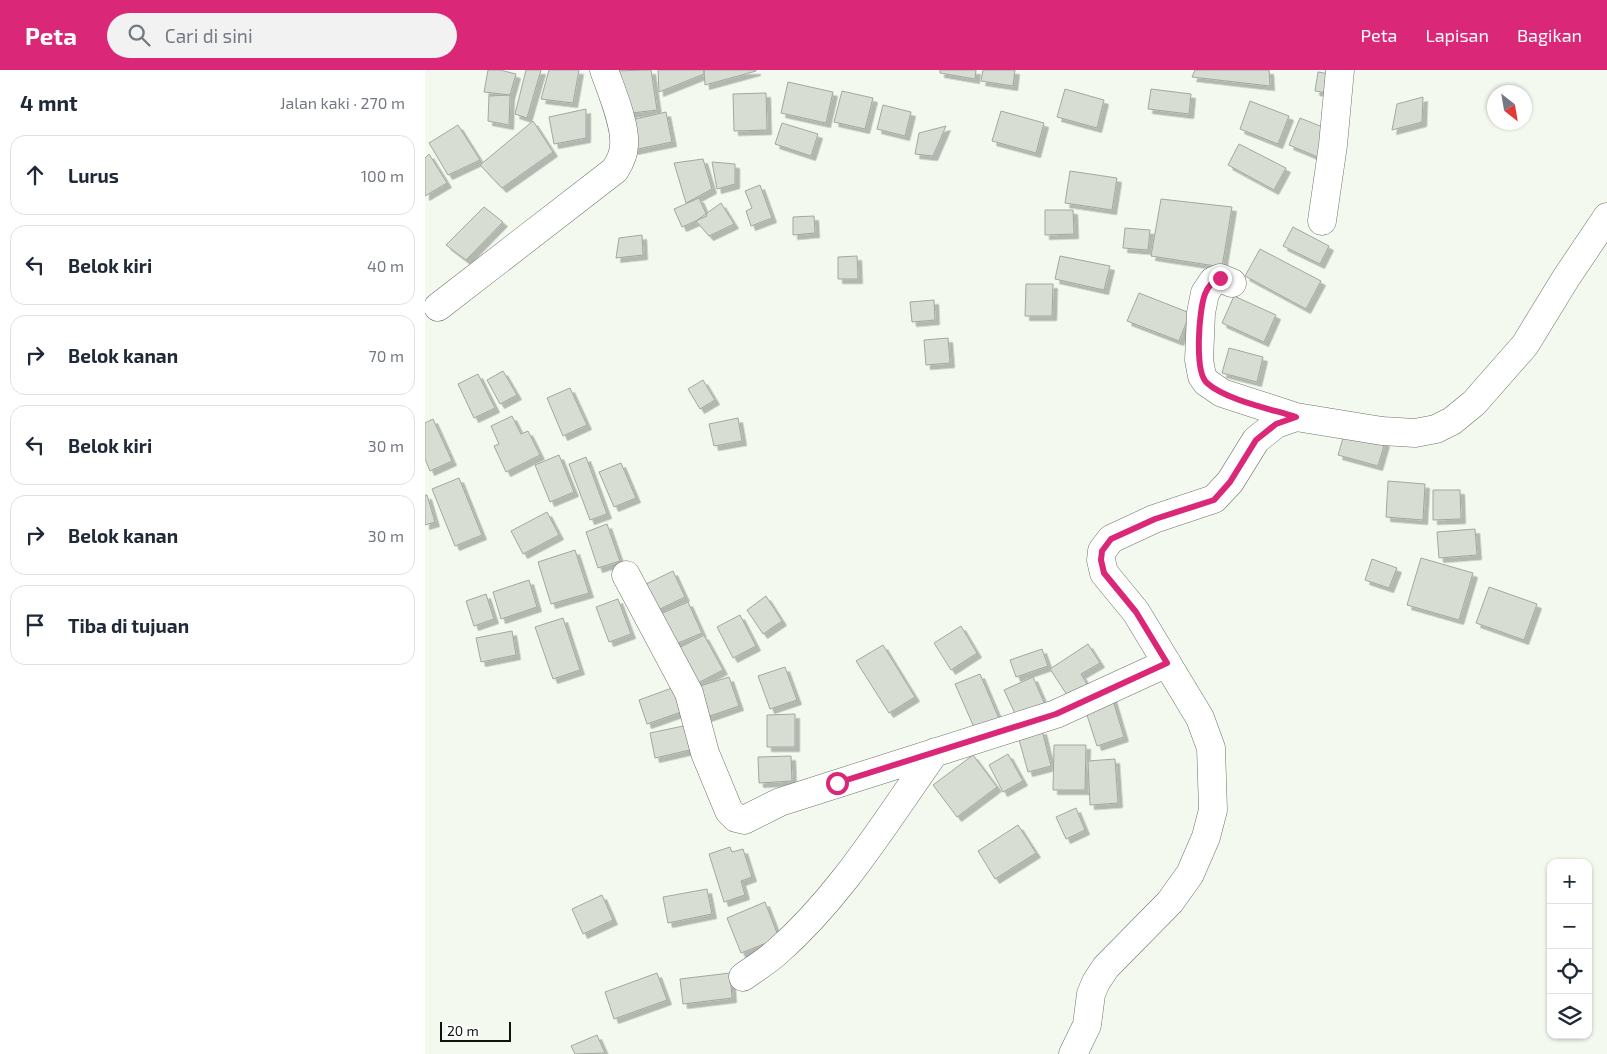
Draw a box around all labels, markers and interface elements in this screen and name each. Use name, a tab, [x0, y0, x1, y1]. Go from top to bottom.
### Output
search box	[107, 13, 457, 58]
text: Peta	[25, 21, 77, 50]
icon: search	[125, 21, 153, 49]
text: Cari di sini	[165, 24, 253, 47]
text: Peta	[1360, 24, 1397, 46]
text: Lapisan	[1425, 24, 1489, 46]
text: Bagikan	[1517, 24, 1582, 46]
north arrow	[1487, 85, 1532, 130]
text: 4 mnt	[20, 90, 78, 115]
text: Jalan kaki · 270 m	[280, 93, 405, 112]
icon: ahead	[21, 161, 49, 189]
text: Lurus	[68, 164, 119, 187]
text: 100 m	[361, 166, 404, 185]
icon: left	[21, 251, 49, 279]
text: Belok kiri	[68, 254, 152, 277]
text: 40 m	[367, 256, 404, 275]
route end	[1209, 267, 1232, 290]
icon: right	[21, 341, 49, 369]
text: Belok kanan	[68, 344, 178, 367]
text: 70 m	[369, 346, 404, 365]
icon: left	[21, 431, 49, 459]
text: Belok kiri	[68, 434, 152, 457]
text: 30 m	[368, 436, 404, 455]
icon: right	[21, 521, 49, 549]
text: Belok kanan	[68, 524, 178, 547]
text: 30 m	[368, 526, 404, 545]
icon: arrive	[21, 611, 49, 639]
text: Tiba di tujuan	[68, 614, 189, 637]
route start	[826, 772, 849, 795]
map controls	[1547, 859, 1592, 1039]
button: +	[1547, 859, 1592, 904]
button: −	[1547, 904, 1592, 949]
button: locate	[1547, 949, 1592, 994]
button: layers	[1547, 994, 1592, 1039]
scale bar	[440, 1019, 511, 1042]
text: 20 m	[447, 1022, 479, 1039]

